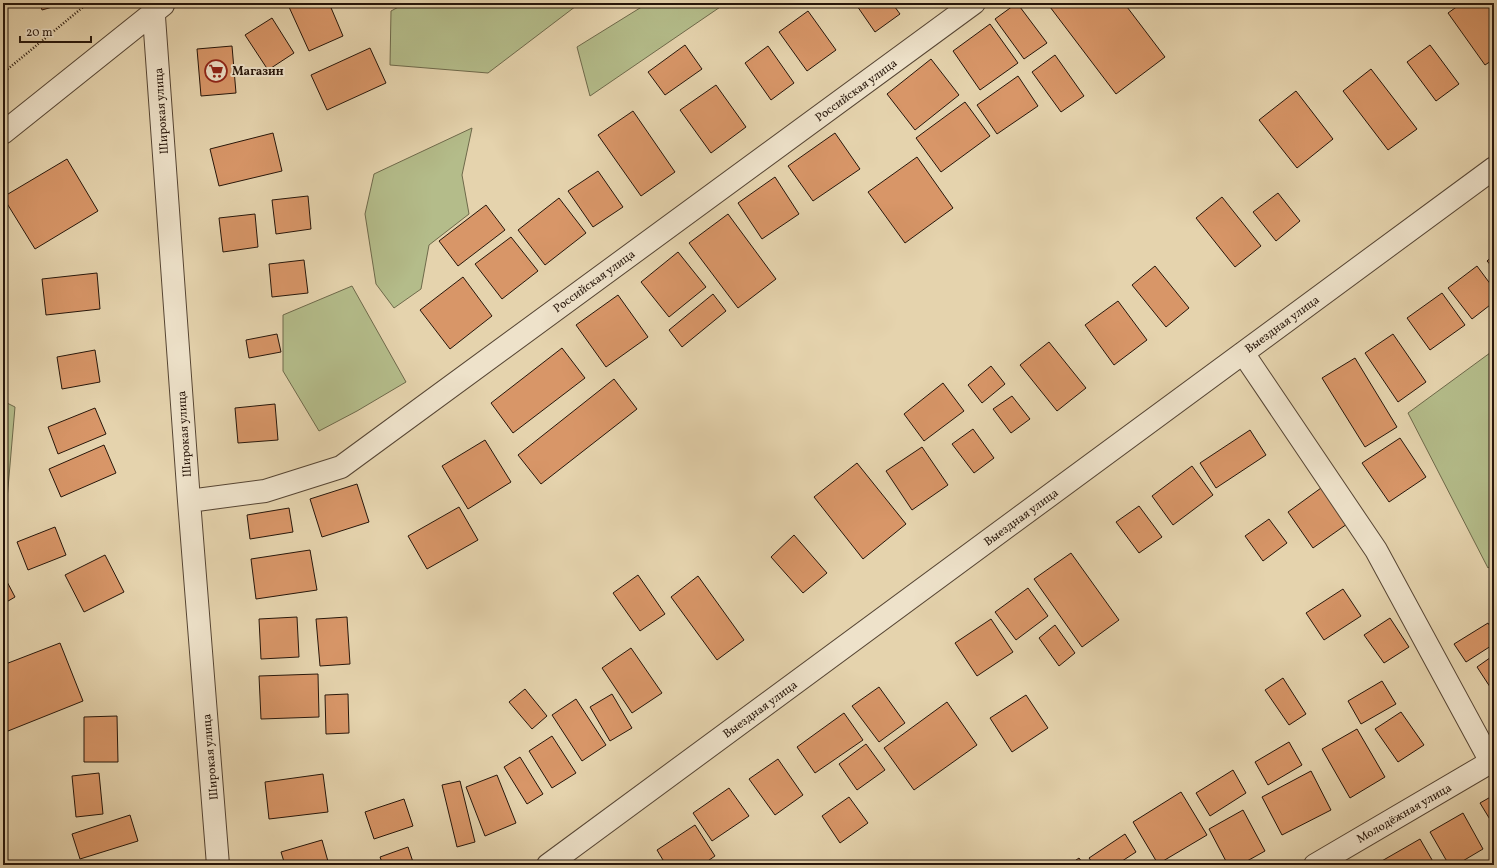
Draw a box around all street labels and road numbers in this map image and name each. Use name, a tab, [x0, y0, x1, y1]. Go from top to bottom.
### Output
street label: Российская улица	[812, 56, 901, 126]
street label: Широкая улица	[151, 67, 173, 155]
street label: Российская улица	[550, 247, 639, 317]
street label: Выездная улица	[1242, 292, 1323, 357]
street label: Широкая улица	[174, 390, 196, 478]
street label: Выездная улица	[981, 485, 1062, 550]
street label: Выездная улица	[720, 677, 801, 742]
street label: Широкая улица	[199, 713, 223, 801]
street label: Молодёжная улица	[1354, 780, 1455, 848]

